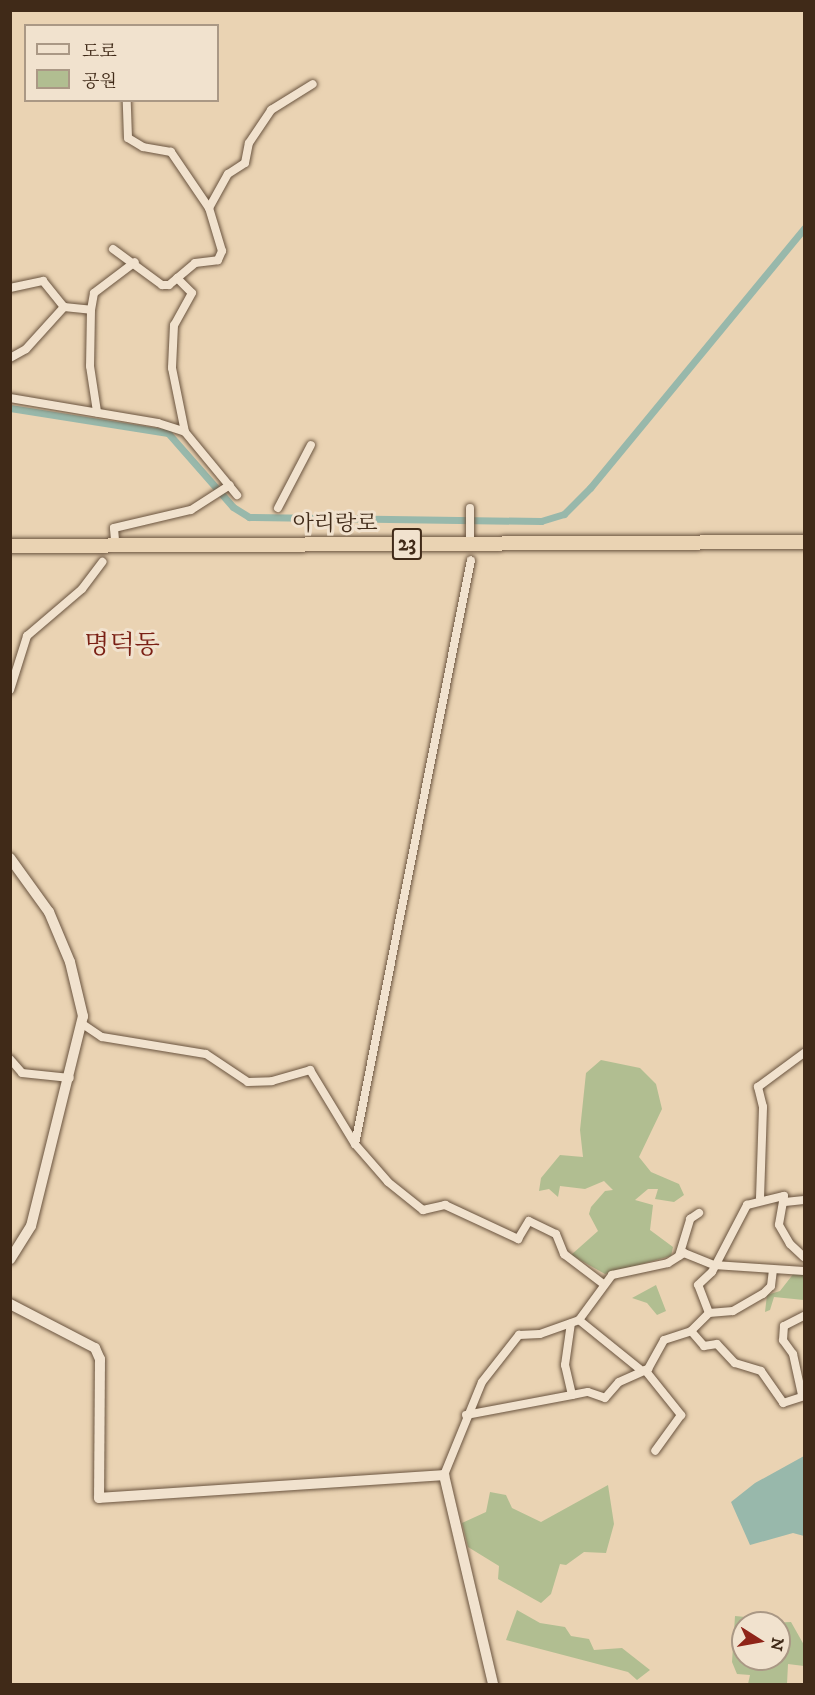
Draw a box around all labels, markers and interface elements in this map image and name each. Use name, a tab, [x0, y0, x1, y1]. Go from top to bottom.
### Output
legend	[24, 24, 219, 102]
text: 도로	[82, 41, 117, 63]
text: 공원	[82, 71, 117, 93]
street label: 아리랑로	[292, 511, 378, 537]
road number: 23	[390, 526, 424, 562]
district label: 명덕동	[84, 630, 160, 662]
north arrow	[731, 1611, 791, 1671]
text: N	[766, 1636, 788, 1652]

